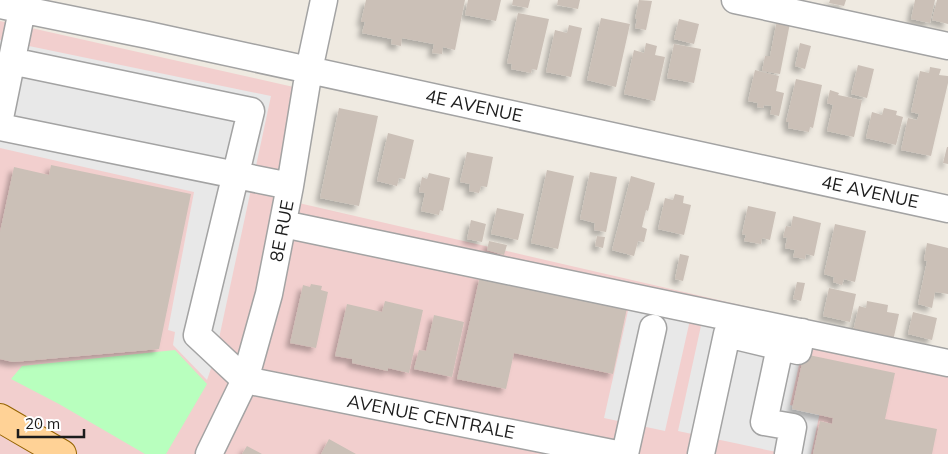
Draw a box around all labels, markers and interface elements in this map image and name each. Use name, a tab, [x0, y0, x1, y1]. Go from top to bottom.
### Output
street label: 4E AVENUE	[423, 84, 525, 127]
street label: 4E AVENUE	[819, 170, 921, 213]
street label: 8E RUE	[264, 198, 299, 264]
street label: AVENUE CENTRALE	[345, 389, 517, 444]
scale bar	[18, 406, 84, 438]
text: 20 m	[25, 414, 60, 433]

